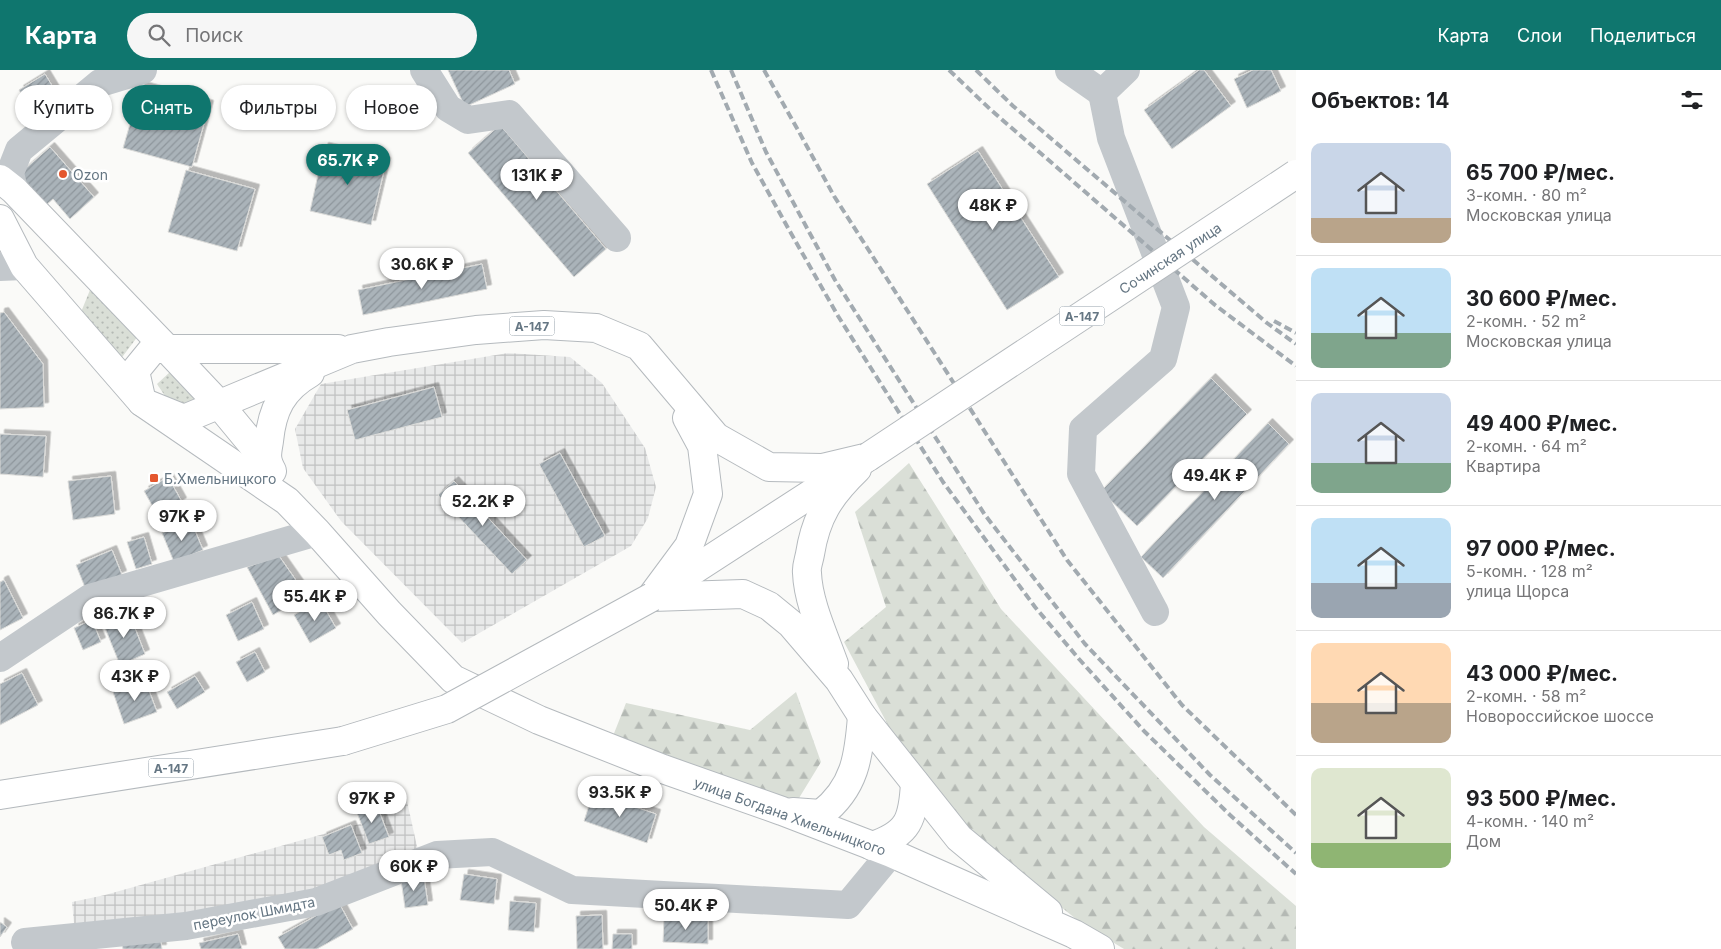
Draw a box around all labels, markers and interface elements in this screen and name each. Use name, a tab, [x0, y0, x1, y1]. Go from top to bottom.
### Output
search box	[127, 13, 477, 58]
text: Карта	[25, 21, 97, 50]
icon: search	[145, 21, 173, 49]
text: Поиск	[185, 24, 243, 47]
text: Карта	[1437, 25, 1489, 46]
text: Слои	[1517, 25, 1562, 46]
text: Поделиться	[1590, 25, 1696, 46]
chip: Купить	[15, 85, 112, 130]
chip: Снять	[122, 85, 211, 130]
chip: Фильтры	[221, 85, 336, 130]
chip: Новое	[346, 85, 437, 130]
icon: filters	[1678, 86, 1706, 114]
text: Объектов: 14	[1311, 88, 1449, 113]
pin: 65.7K ₽	[302, 144, 394, 186]
text: 65.7K ₽	[317, 150, 379, 170]
pin: 131K ₽	[496, 158, 578, 201]
text: 65 700 ₽/мес.	[1466, 160, 1615, 185]
icon: home	[1351, 163, 1411, 223]
text: 131K ₽	[511, 165, 563, 185]
place label: Ozon	[73, 166, 108, 183]
marker: Ozon	[57, 168, 69, 180]
text: 3-комн. · 80 m²	[1466, 185, 1587, 205]
pin: 48K ₽	[958, 189, 1028, 231]
text: 48K ₽	[969, 195, 1017, 215]
text: Московская улица	[1466, 205, 1612, 225]
street label: Сочинская улица	[1116, 219, 1224, 297]
pin: 30.6K ₽	[376, 248, 468, 290]
text: 30.6K ₽	[390, 254, 454, 274]
text: 30 600 ₽/мес.	[1466, 286, 1617, 311]
icon: home	[1351, 288, 1411, 348]
road number: А-147	[1060, 307, 1104, 326]
text: 2-комн. · 52 m²	[1466, 311, 1586, 331]
road number: А-147	[510, 317, 554, 336]
text: Московская улица	[1466, 331, 1612, 351]
text: 49 400 ₽/мес.	[1466, 411, 1618, 436]
icon: home	[1351, 413, 1411, 473]
text: 2-комн. · 64 m²	[1466, 436, 1587, 456]
text: Квартира	[1466, 456, 1541, 476]
pin: 49.4K ₽	[1169, 458, 1261, 501]
text: 49.4K ₽	[1183, 465, 1247, 485]
place label: Б.Хмельницкого	[164, 470, 276, 487]
marker: Б.Хмельницкого	[148, 472, 160, 484]
pin: 52.2K ₽	[437, 484, 529, 527]
text: 52.2K ₽	[452, 491, 514, 511]
pin: 97K ₽	[147, 500, 217, 542]
text: 97K ₽	[159, 506, 205, 526]
text: 97 000 ₽/мес.	[1466, 536, 1616, 561]
icon: home	[1351, 538, 1411, 598]
text: 5-комн. · 128 m²	[1466, 561, 1593, 581]
pin: 55.4K ₽	[269, 580, 361, 622]
text: улица Щорса	[1466, 581, 1569, 601]
text: 55.4K ₽	[283, 586, 347, 606]
pin: 86.7K ₽	[78, 596, 170, 639]
text: 86.7K ₽	[93, 603, 155, 623]
pin: 43K ₽	[100, 660, 170, 702]
text: 43 000 ₽/мес.	[1466, 661, 1618, 686]
icon: home	[1351, 663, 1411, 723]
text: 43K ₽	[111, 666, 159, 686]
text: 2-комн. · 58 m²	[1466, 686, 1586, 706]
text: Новороссийское шоссе	[1466, 706, 1654, 726]
road number: А-147	[148, 758, 194, 778]
street label: улица Богдана Хмельницкого	[692, 773, 888, 859]
pin: 93.5K ₽	[574, 776, 666, 818]
pin: 97K ₽	[337, 782, 407, 824]
text: 93.5K ₽	[588, 782, 652, 802]
text: 93 500 ₽/мес.	[1466, 786, 1617, 811]
text: 97K ₽	[349, 788, 395, 808]
icon: home	[1351, 788, 1411, 848]
text: 4-комн. · 140 m²	[1466, 811, 1594, 831]
text: Дом	[1466, 831, 1501, 851]
pin: 60K ₽	[379, 850, 449, 892]
text: 60K ₽	[390, 856, 438, 876]
pin: 50.4K ₽	[640, 888, 732, 931]
street label: переулок Шмидта	[192, 893, 316, 933]
text: 50.4K ₽	[654, 895, 718, 915]

